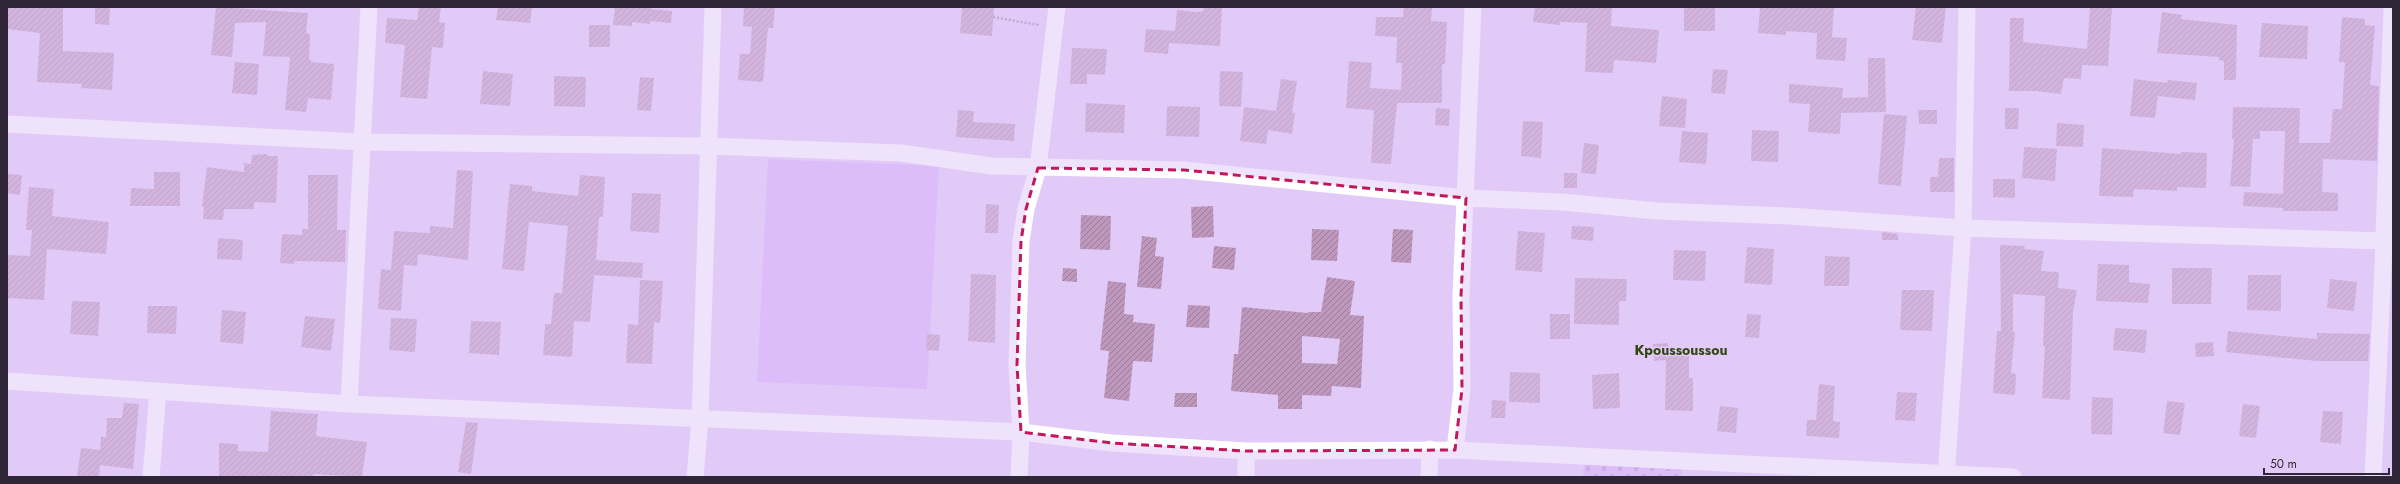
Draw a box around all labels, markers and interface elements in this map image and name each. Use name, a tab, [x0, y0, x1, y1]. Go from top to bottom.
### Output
district label: Kpoussoussou	[1635, 340, 1727, 360]
scale bar	[2264, 450, 2389, 476]
text: 50 m	[2270, 455, 2297, 473]

